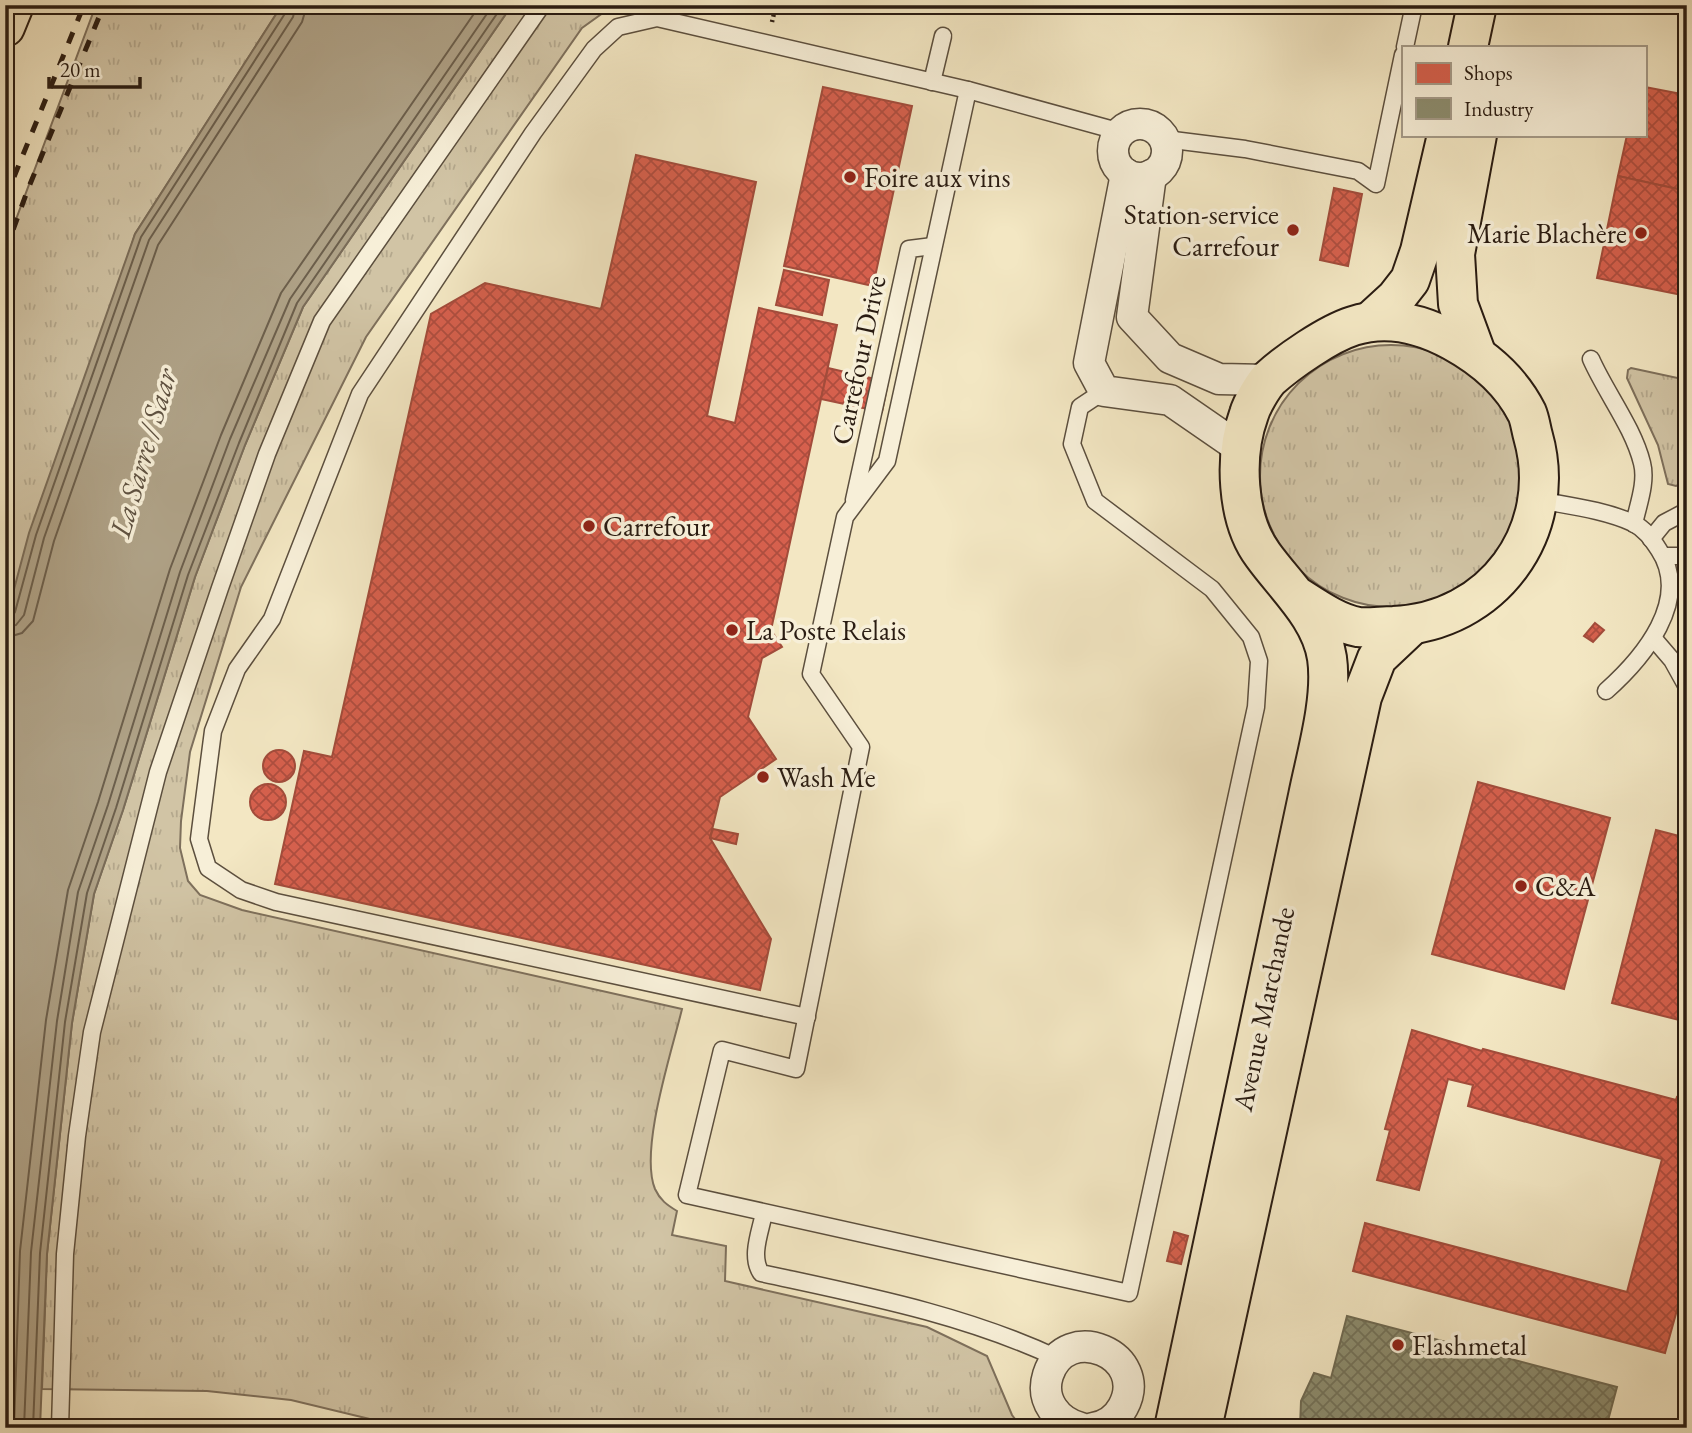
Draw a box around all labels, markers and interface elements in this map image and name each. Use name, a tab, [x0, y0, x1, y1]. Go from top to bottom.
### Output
scale bar	[49, 46, 140, 90]
legend	[1402, 46, 1646, 136]
text: 20 m	[60, 56, 101, 83]
text: Shops	[1464, 59, 1513, 86]
text: Industry	[1464, 95, 1534, 122]
place label: Foire aux vins	[864, 159, 1011, 195]
marker: Foire aux vins	[842, 169, 858, 185]
place label: Station-service Carrefour	[1124, 196, 1280, 264]
place label: Marie Blachère	[1467, 215, 1627, 251]
marker: Station-service Carrefour	[1285, 222, 1301, 238]
marker: Marie Blachère	[1633, 225, 1649, 241]
street label: Carrefour Drive	[822, 272, 894, 448]
water label: La Sarre / Saar	[100, 362, 186, 543]
place label: Carrefour	[603, 508, 710, 544]
marker: Carrefour	[581, 518, 597, 534]
place label: La Poste Relais	[746, 612, 906, 648]
marker: La Poste Relais	[724, 622, 740, 638]
place label: Wash Me	[777, 759, 876, 795]
marker: Wash Me	[755, 769, 771, 785]
place label: C&A	[1535, 868, 1596, 904]
marker: C&A	[1513, 878, 1529, 894]
street label: Avenue Marchande	[1224, 903, 1302, 1115]
place label: Flashmetal	[1412, 1327, 1527, 1363]
marker: Flashmetal	[1390, 1337, 1406, 1353]

